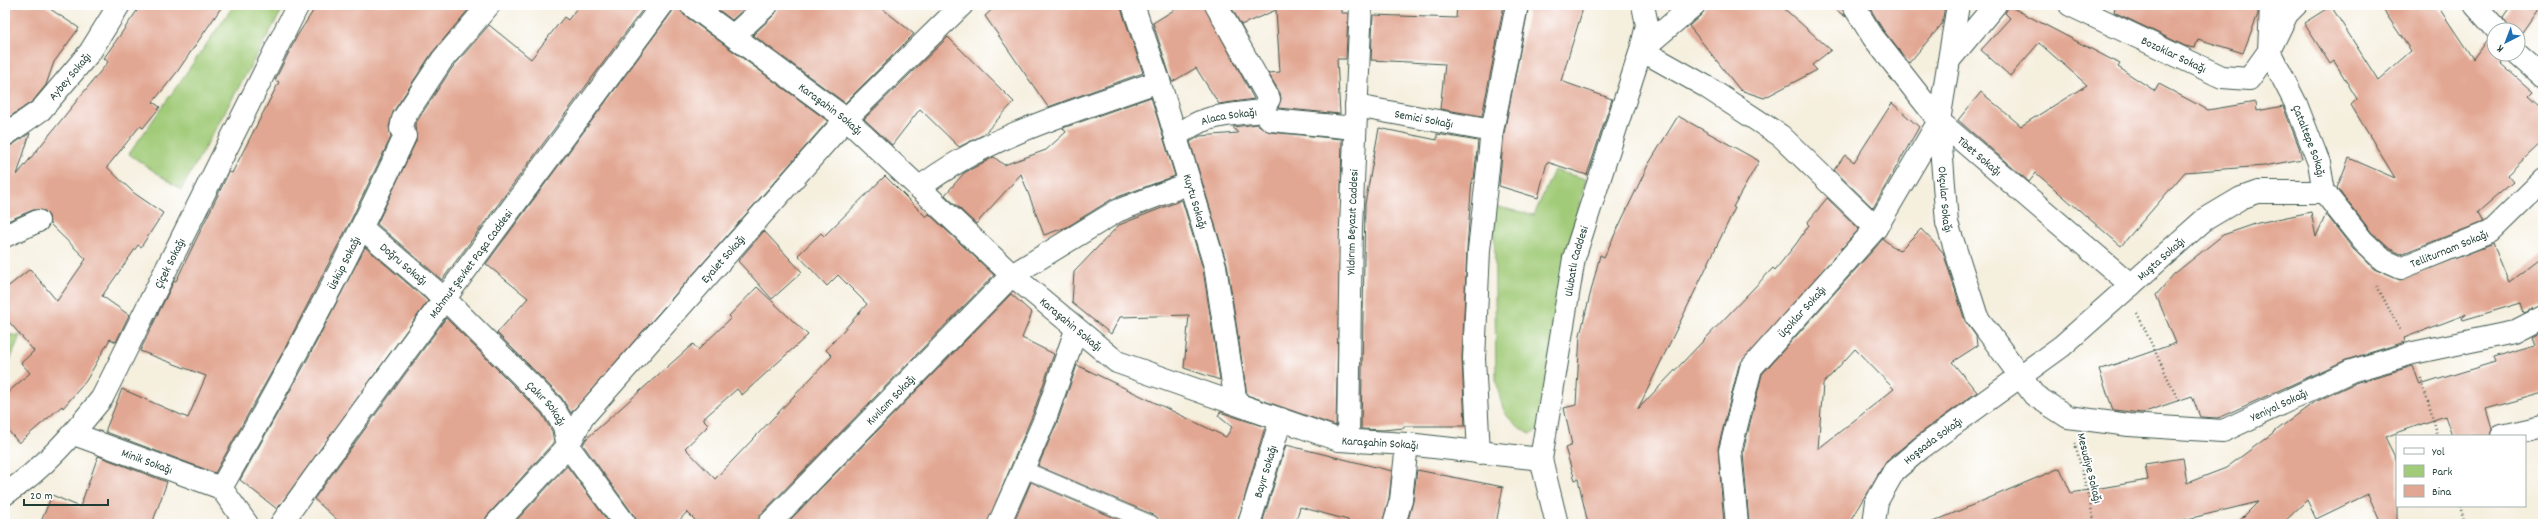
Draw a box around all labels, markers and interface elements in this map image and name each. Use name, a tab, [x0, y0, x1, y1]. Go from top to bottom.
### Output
north arrow	[2486, 22, 2526, 62]
street label: Bozoklar Sokağı	[2138, 33, 2209, 78]
text: K	[2493, 40, 2508, 56]
street label: Aybey Sokağı	[45, 49, 96, 105]
street label: Karaşahin Sokağı	[794, 80, 865, 140]
street label: Çataltepe Sokağı	[2287, 103, 2328, 179]
street label: Alaca Sokağı	[1199, 105, 1258, 131]
street label: Semici Sokağı	[1393, 106, 1454, 134]
street label: Tibet Sokağı	[1953, 133, 2004, 181]
street label: Okçular Sokağı	[1933, 166, 1956, 235]
street label: Yıldırım Beyazıt Caddesi	[1343, 169, 1364, 275]
street label: Kuytu Sokağı	[1178, 172, 1210, 231]
street label: Mahmut Şevket Paşa Caddesi	[426, 207, 518, 322]
street label: Ulubatlı Caddesi	[1561, 224, 1594, 298]
street label: Telliturnam Sokağı	[2408, 227, 2491, 273]
street label: Eyalet Sokağı	[698, 232, 750, 288]
street label: Üsküp Sokağı	[324, 234, 366, 293]
street label: Muşta Sokağı	[2134, 234, 2189, 286]
street label: Çiçek Sokağı	[151, 236, 190, 292]
street label: Doğru Sokağı	[375, 240, 430, 290]
street label: Üçoklar Sokağı	[1775, 282, 1831, 342]
street label: Karaşahin Sokağı	[1035, 294, 1105, 356]
street label: Kıvılcım Sokağı	[863, 371, 920, 430]
street label: Çakır Sokağı	[522, 378, 569, 430]
street label: Yeniyol Sokağı	[2248, 385, 2311, 427]
street label: Hoşsada Sokağı	[1900, 414, 1966, 469]
street label: Mesudiye Sokağı	[2072, 431, 2105, 505]
street label: Karaşahin Sokağı	[1341, 433, 1419, 455]
legend	[2396, 435, 2526, 507]
street label: Bayır Sokağı	[1250, 443, 1283, 500]
text: Yol	[2432, 444, 2445, 461]
street label: Minik Sokağı	[119, 445, 175, 479]
text: Park	[2432, 464, 2453, 481]
scale bar	[24, 481, 108, 507]
text: Bina	[2432, 484, 2451, 501]
text: 20 m	[30, 488, 53, 505]

